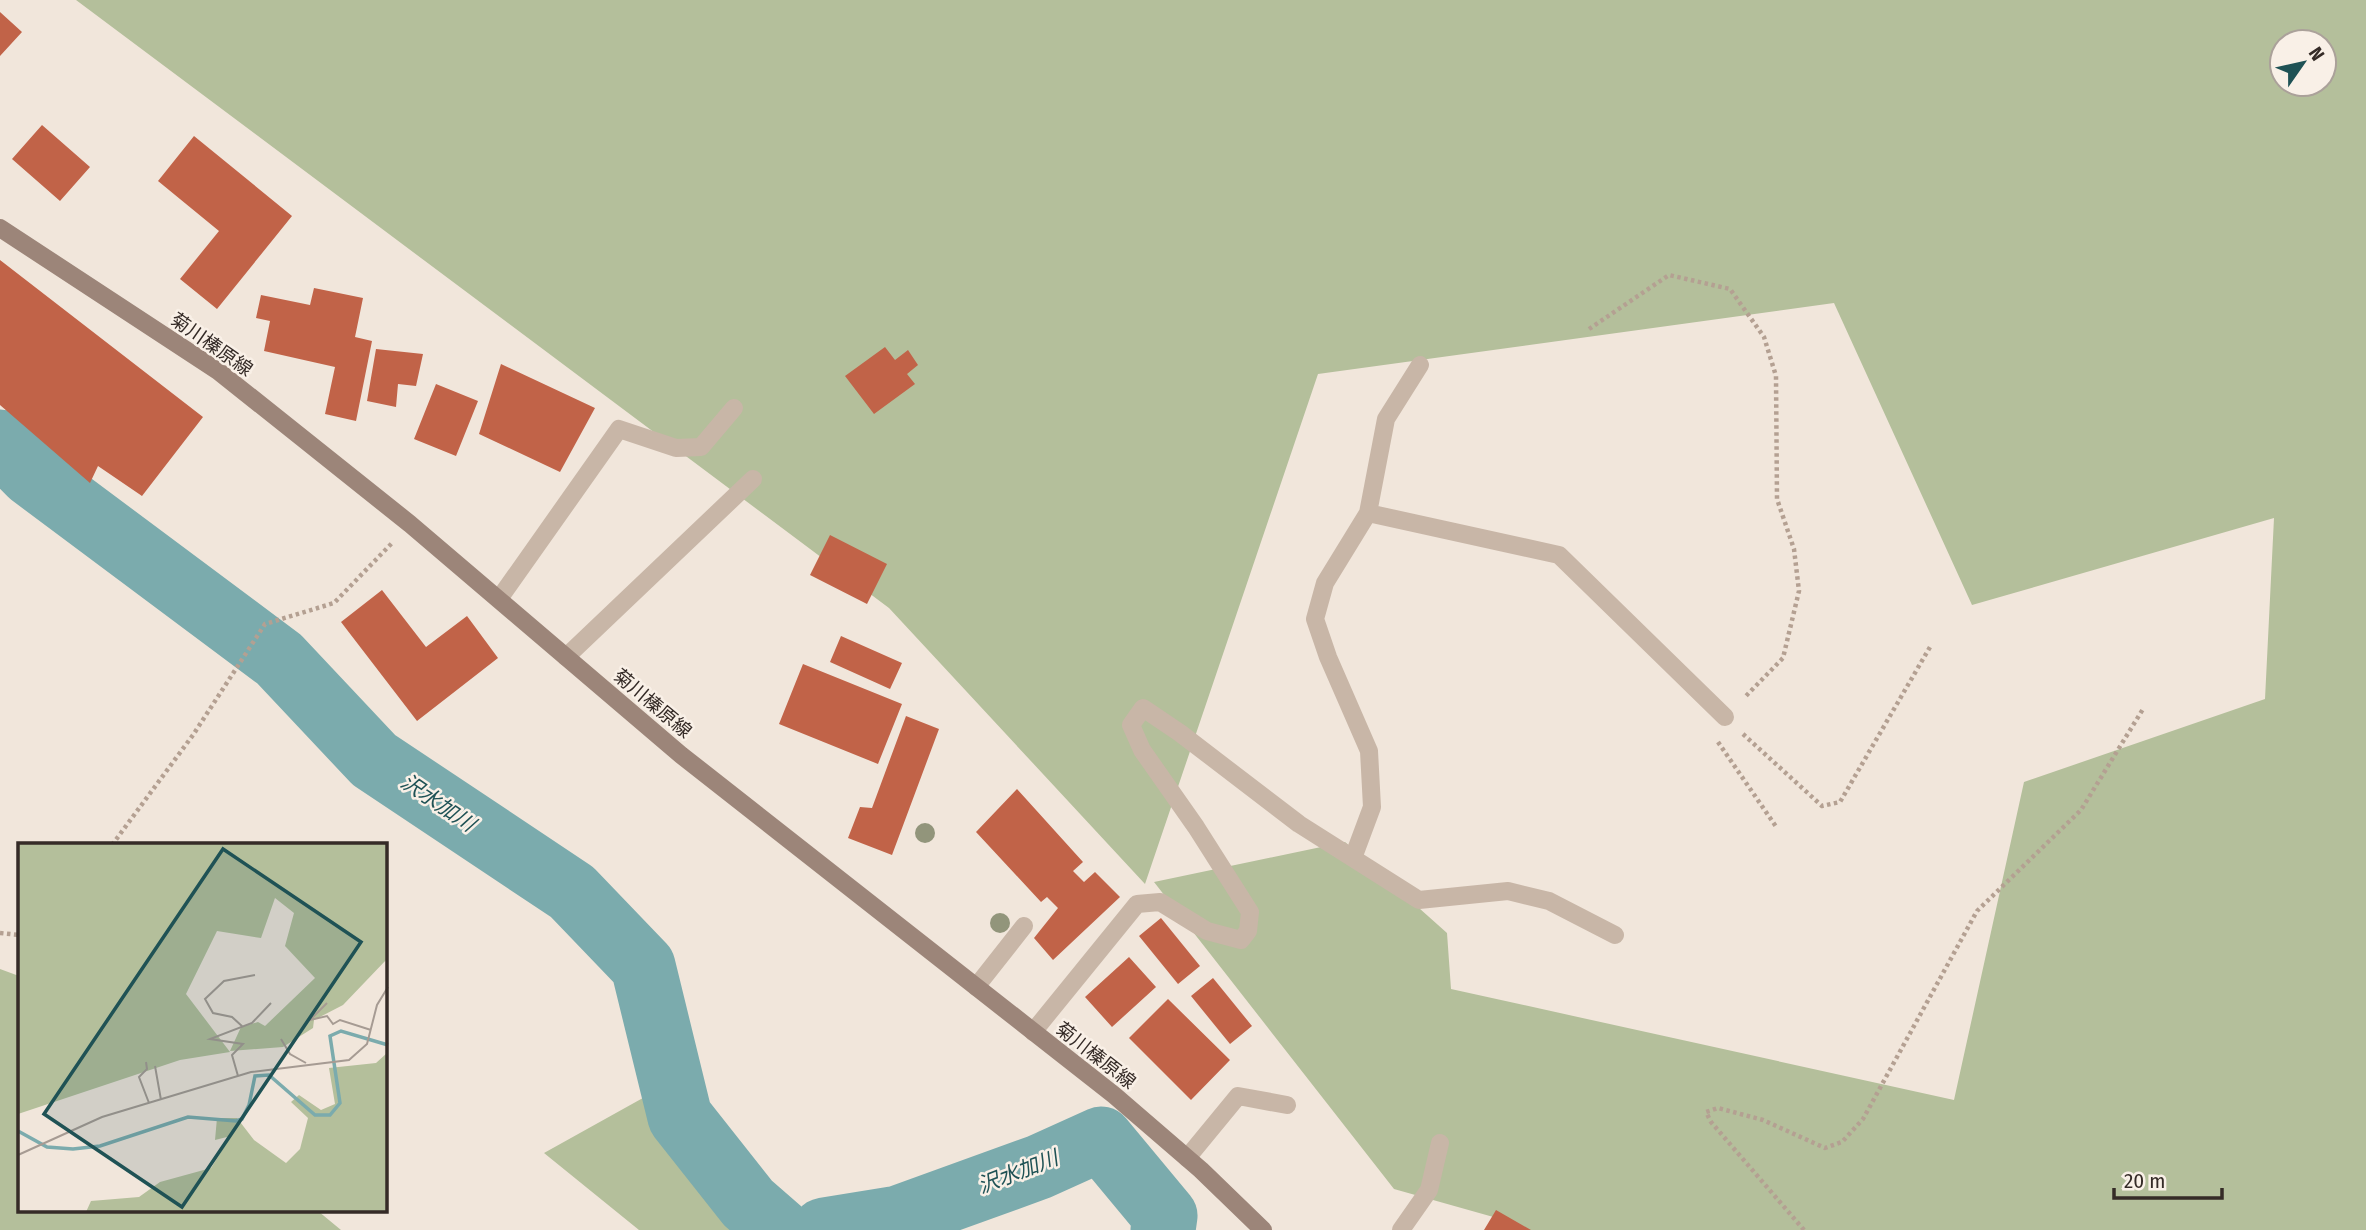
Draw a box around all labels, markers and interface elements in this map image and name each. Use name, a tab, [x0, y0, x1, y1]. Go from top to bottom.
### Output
north arrow	[2268, 28, 2338, 98]
text: N	[2304, 43, 2329, 65]
street label: 菊川榛原線	[166, 308, 257, 381]
street label: 菊川榛原線	[609, 664, 696, 743]
water label: 沢水加川	[396, 769, 482, 838]
inset map	[18, 843, 387, 1212]
street label: 菊川榛原線	[1051, 1017, 1140, 1094]
water label: 沢水加川	[974, 1144, 1064, 1199]
scale bar	[2114, 1156, 2222, 1200]
text: 20 m	[2124, 1168, 2165, 1194]

